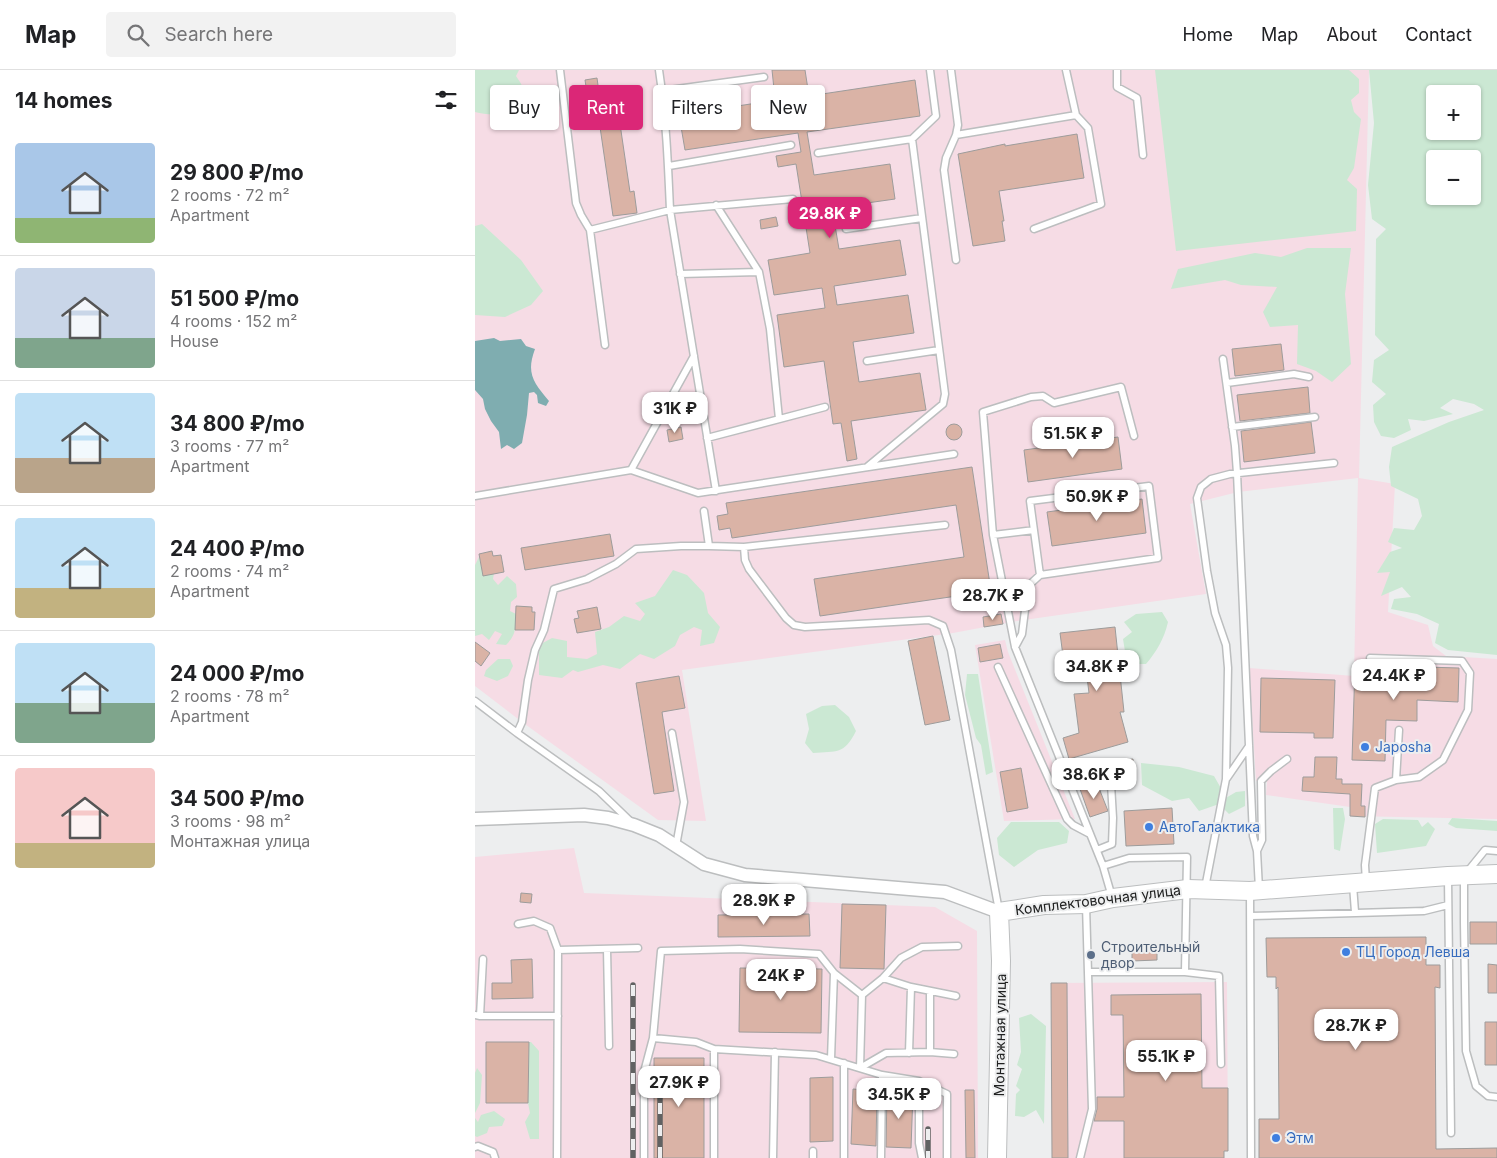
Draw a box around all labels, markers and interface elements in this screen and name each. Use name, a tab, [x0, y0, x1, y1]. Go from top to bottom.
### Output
search box	[106, 12, 456, 57]
text: Map	[25, 20, 76, 49]
icon: search	[124, 21, 152, 49]
text: Search here	[164, 23, 273, 46]
text: Home	[1183, 24, 1233, 45]
text: Map	[1261, 24, 1298, 45]
text: About	[1326, 24, 1377, 45]
text: Contact	[1405, 24, 1472, 45]
chip: Buy	[490, 85, 559, 130]
chip: Rent	[569, 85, 643, 130]
chip: Filters	[653, 85, 741, 130]
chip: New	[751, 85, 825, 130]
map controls	[1426, 85, 1481, 205]
button: +	[1426, 85, 1481, 140]
icon: filters	[432, 86, 460, 114]
text: 14 homes	[15, 88, 113, 113]
button: −	[1426, 150, 1481, 205]
text: 29 800 ₽/mo	[170, 160, 304, 185]
icon: home	[55, 163, 115, 223]
text: 2 rooms · 72 m²	[170, 185, 290, 205]
pin: 29.8K ₽	[784, 196, 876, 239]
text: 29.8K ₽	[799, 203, 861, 223]
text: Apartment	[170, 205, 250, 225]
text: 51 500 ₽/mo	[170, 286, 299, 311]
icon: home	[55, 288, 115, 348]
text: 4 rooms · 152 m²	[170, 311, 297, 331]
text: House	[170, 331, 219, 351]
pin: 31K ₽	[640, 392, 710, 434]
text: 31K ₽	[653, 398, 697, 418]
text: 34 800 ₽/mo	[170, 411, 305, 436]
icon: home	[55, 413, 115, 473]
pin: 51.5K ₽	[1027, 416, 1119, 459]
text: 51.5K ₽	[1043, 423, 1103, 443]
text: 3 rooms · 77 m²	[170, 436, 289, 456]
text: Apartment	[170, 456, 250, 476]
pin: 50.9K ₽	[1051, 480, 1143, 522]
text: 50.9K ₽	[1065, 486, 1129, 506]
text: 24 400 ₽/mo	[170, 536, 305, 561]
icon: home	[55, 538, 115, 598]
text: 2 rooms · 74 m²	[170, 561, 289, 581]
pin: 28.7K ₽	[947, 578, 1039, 621]
text: Apartment	[170, 581, 250, 601]
text: 28.7K ₽	[962, 585, 1024, 605]
pin: 34.8K ₽	[1051, 650, 1143, 692]
text: 34.8K ₽	[1065, 656, 1129, 676]
pin: 24.4K ₽	[1348, 658, 1440, 701]
text: 24 000 ₽/mo	[170, 661, 304, 686]
icon: home	[55, 663, 115, 723]
text: 24.4K ₽	[1362, 665, 1426, 685]
text: 2 rooms · 78 m²	[170, 686, 290, 706]
text: Apartment	[170, 706, 250, 726]
place label: Japosha	[1375, 738, 1431, 755]
marker: Japosha	[1359, 741, 1371, 753]
pin: 38.6K ₽	[1048, 758, 1140, 800]
text: 38.6K ₽	[1063, 764, 1125, 784]
text: 34 500 ₽/mo	[170, 786, 304, 811]
icon: home	[55, 788, 115, 848]
text: 3 rooms · 98 m²	[170, 811, 291, 831]
place label: АвтоГалактика	[1159, 818, 1260, 835]
marker: АвтоГалактика	[1143, 821, 1155, 833]
text: Монтажная улица	[170, 831, 310, 851]
street label: Комплектовочная улица	[1014, 881, 1182, 918]
pin: 28.9K ₽	[718, 884, 810, 926]
text: 28.9K ₽	[733, 890, 795, 910]
place label: Строительный двор	[1101, 938, 1200, 971]
place label: ТЦ Город Левша	[1356, 943, 1470, 960]
marker: ТЦ Город Левша	[1340, 946, 1352, 958]
marker: Строительный двор	[1085, 949, 1097, 961]
pin: 24K ₽	[746, 958, 816, 1001]
text: 24K ₽	[757, 965, 805, 985]
street label: Монтажная улица	[990, 974, 1009, 1096]
pin: 28.7K ₽	[1310, 1008, 1402, 1051]
text: 28.7K ₽	[1325, 1015, 1387, 1035]
pin: 55.1K ₽	[1120, 1040, 1212, 1082]
text: 55.1K ₽	[1137, 1046, 1195, 1066]
pin: 27.9K ₽	[633, 1066, 725, 1108]
text: 27.9K ₽	[649, 1072, 709, 1092]
pin: 34.5K ₽	[853, 1078, 945, 1120]
text: 34.5K ₽	[867, 1084, 931, 1104]
place label: Этм	[1286, 1129, 1314, 1146]
marker: Этм	[1270, 1132, 1282, 1144]

